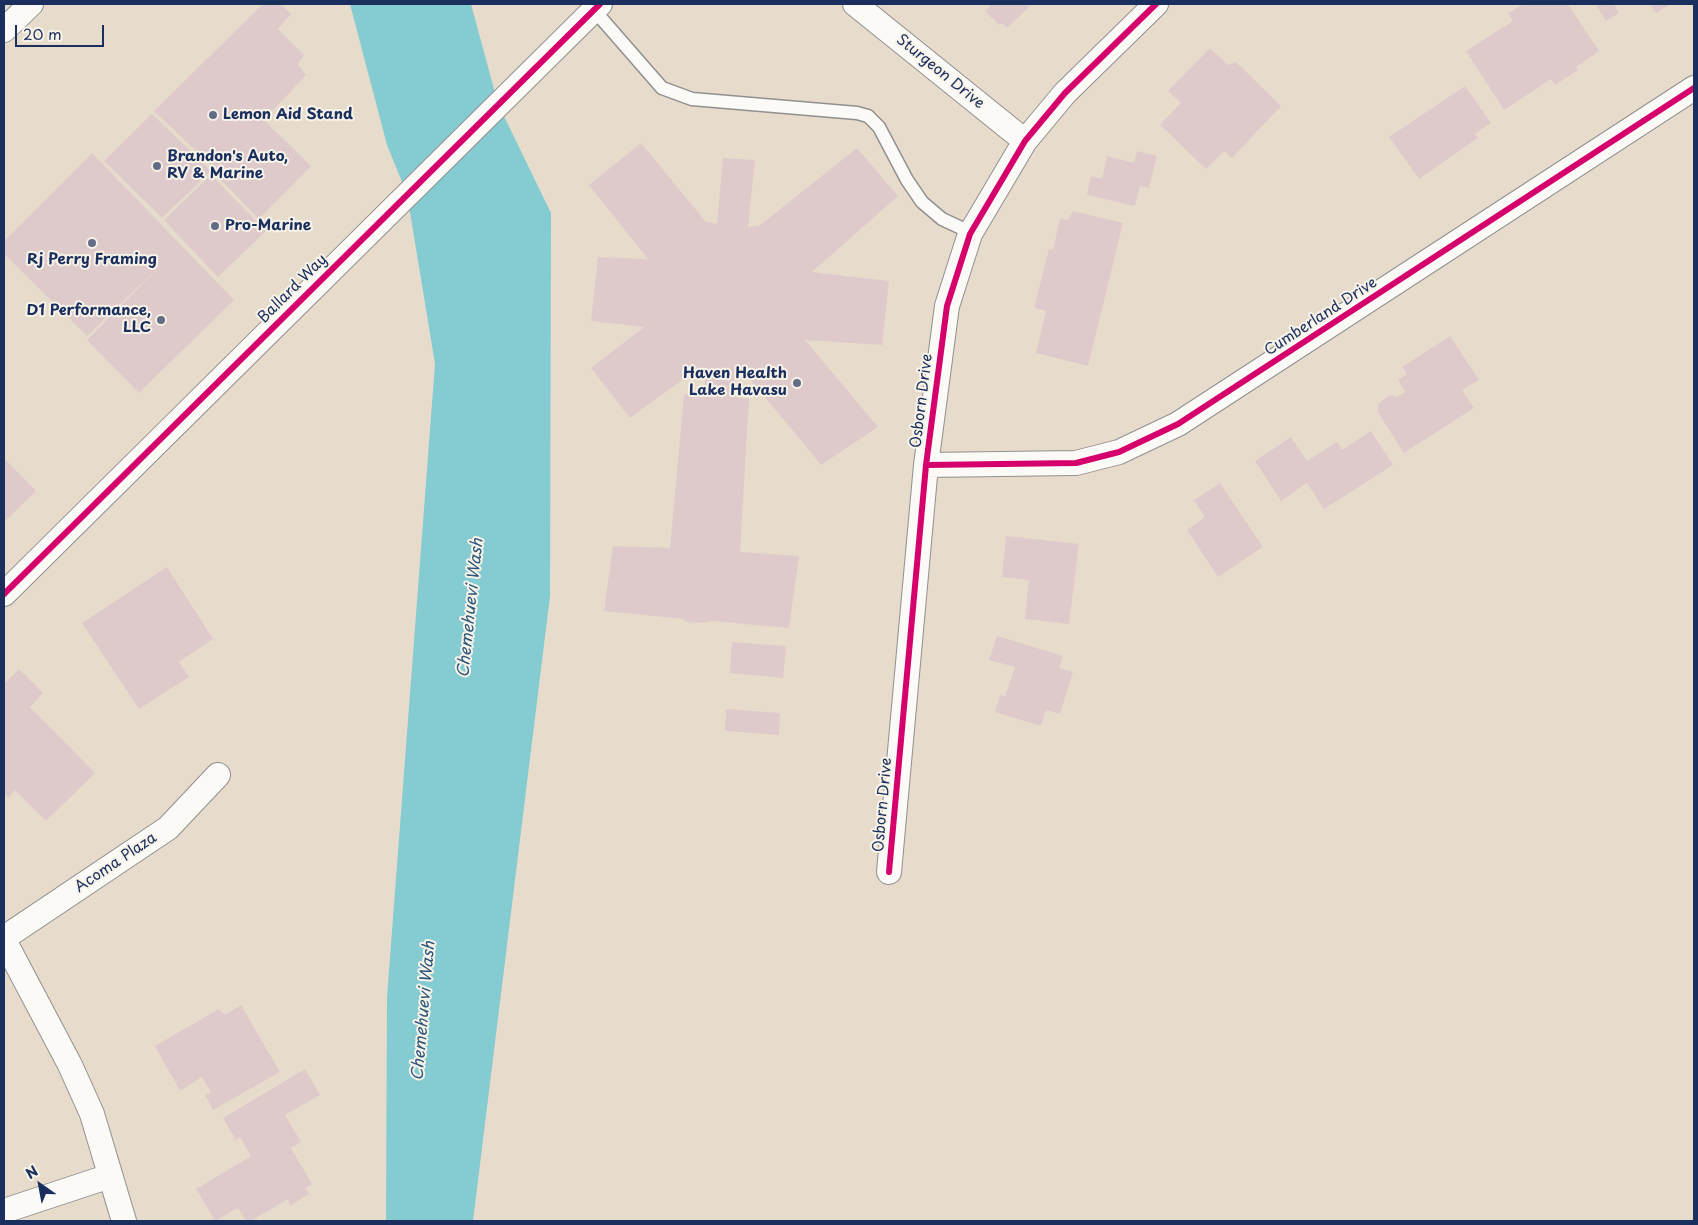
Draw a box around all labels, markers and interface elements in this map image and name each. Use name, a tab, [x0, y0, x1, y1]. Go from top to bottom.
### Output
scale bar	[18, 15, 106, 47]
text: 20 m	[23, 22, 62, 45]
street label: Sturgeon Drive	[892, 31, 988, 113]
place label: Lemon Aid Stand	[223, 106, 353, 124]
marker: Lemon Aid Stand	[207, 109, 219, 121]
place label: Brandon's Auto, RV & Marine	[167, 148, 288, 183]
marker: Brandon's Auto, RV & Marine	[151, 160, 163, 172]
place label: Pro-Marine	[225, 217, 311, 235]
marker: Pro-Marine	[209, 220, 221, 232]
marker: Rj Perry Framing	[86, 237, 98, 249]
place label: Rj Perry Framing	[27, 251, 157, 269]
street label: Ballard Way	[255, 251, 331, 327]
street label: Cumberland Drive	[1261, 274, 1381, 360]
place label: D1 Performance, LLC	[26, 302, 151, 337]
marker: D1 Performance, LLC	[155, 314, 167, 326]
street label: Osborn Drive	[907, 353, 937, 449]
place label: Haven Health Lake Havasu	[683, 365, 787, 400]
marker: Haven Health Lake Havasu	[791, 377, 803, 389]
water label: Chemehuevi Wash	[454, 537, 488, 679]
street label: Osborn Drive	[870, 757, 896, 853]
street label: Acoma Plaza	[72, 829, 160, 897]
water label: Chemehuevi Wash	[408, 941, 440, 1081]
north arrow	[15, 1160, 65, 1210]
text: N	[21, 1160, 42, 1184]

